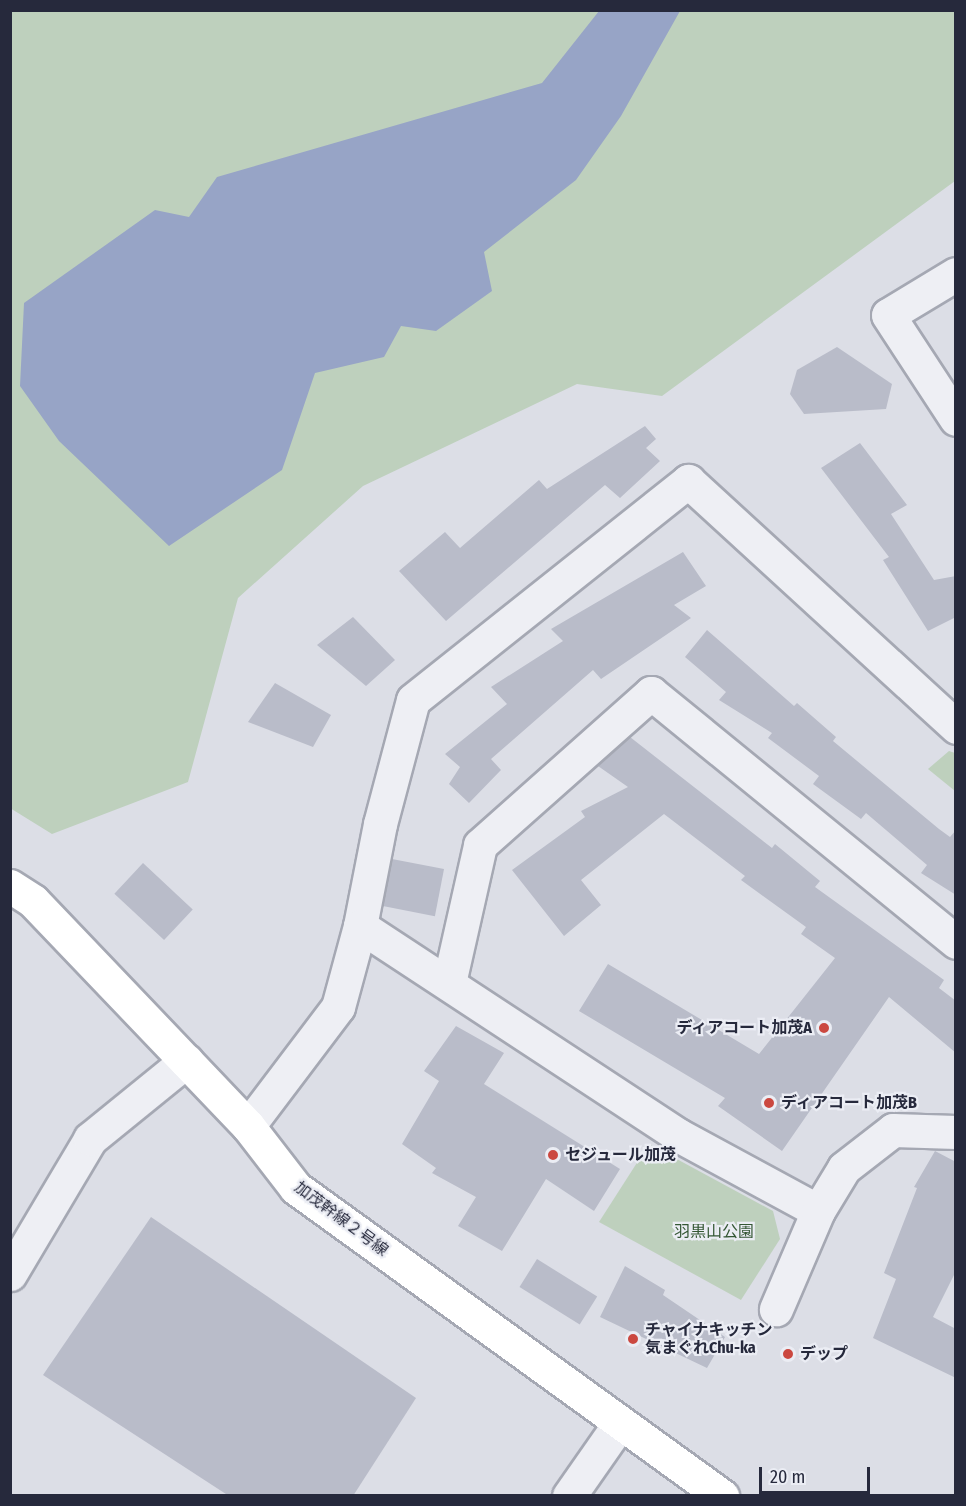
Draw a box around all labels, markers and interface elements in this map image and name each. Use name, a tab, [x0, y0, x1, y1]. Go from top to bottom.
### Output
place label: ディアコート加茂A	[675, 1018, 812, 1038]
marker: ディアコート加茂A	[817, 1021, 831, 1035]
place label: ディアコート加茂B	[781, 1093, 918, 1113]
marker: ディアコート加茂B	[762, 1096, 776, 1110]
place label: セジュール加茂	[565, 1145, 677, 1165]
marker: セジュール加茂	[546, 1148, 560, 1162]
street label: 加茂幹線２号線	[290, 1178, 392, 1260]
park label: 羽黒山公園	[674, 1222, 754, 1242]
place label: チャイナキッチン 気まぐれChu-ka	[645, 1320, 773, 1358]
marker: チャイナキッチン 気まぐれChu-ka	[626, 1332, 640, 1346]
place label: デップ	[800, 1344, 848, 1364]
marker: デップ	[781, 1347, 795, 1361]
scale bar	[762, 1455, 873, 1493]
text: 20 m	[770, 1466, 805, 1488]

